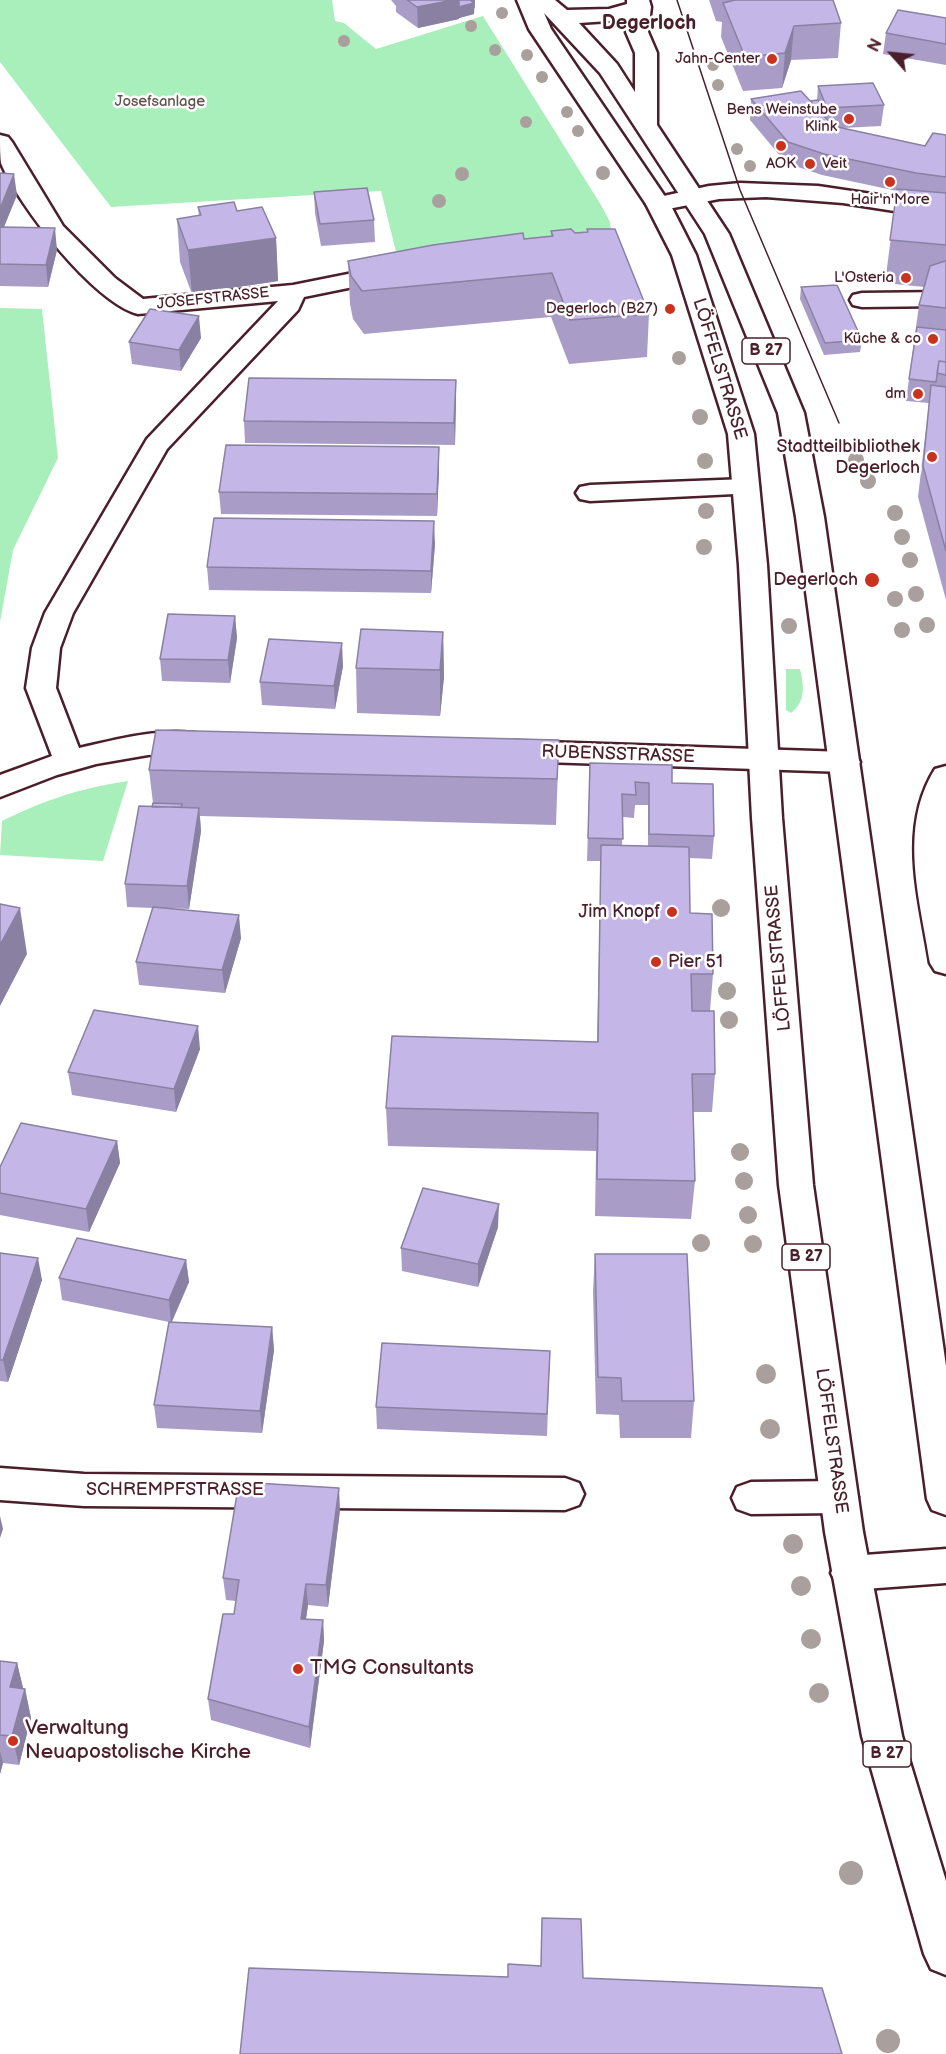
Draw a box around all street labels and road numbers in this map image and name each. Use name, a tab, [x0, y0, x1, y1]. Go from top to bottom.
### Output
street label: JOSEFSTRASSE	[156, 284, 270, 314]
street label: LÖFFELSTRASSE	[687, 296, 751, 442]
road number: B 27	[742, 338, 790, 364]
street label: RUBENSSTRASSE	[541, 742, 695, 768]
street label: LÖFFELSTRASSE	[762, 884, 796, 1032]
road number: B 27	[782, 1244, 830, 1270]
street label: LÖFFELSTRASSE	[810, 1367, 852, 1515]
street label: SCHREMPFSTRASSE	[86, 1479, 264, 1501]
road number: B 27	[863, 1741, 911, 1767]

